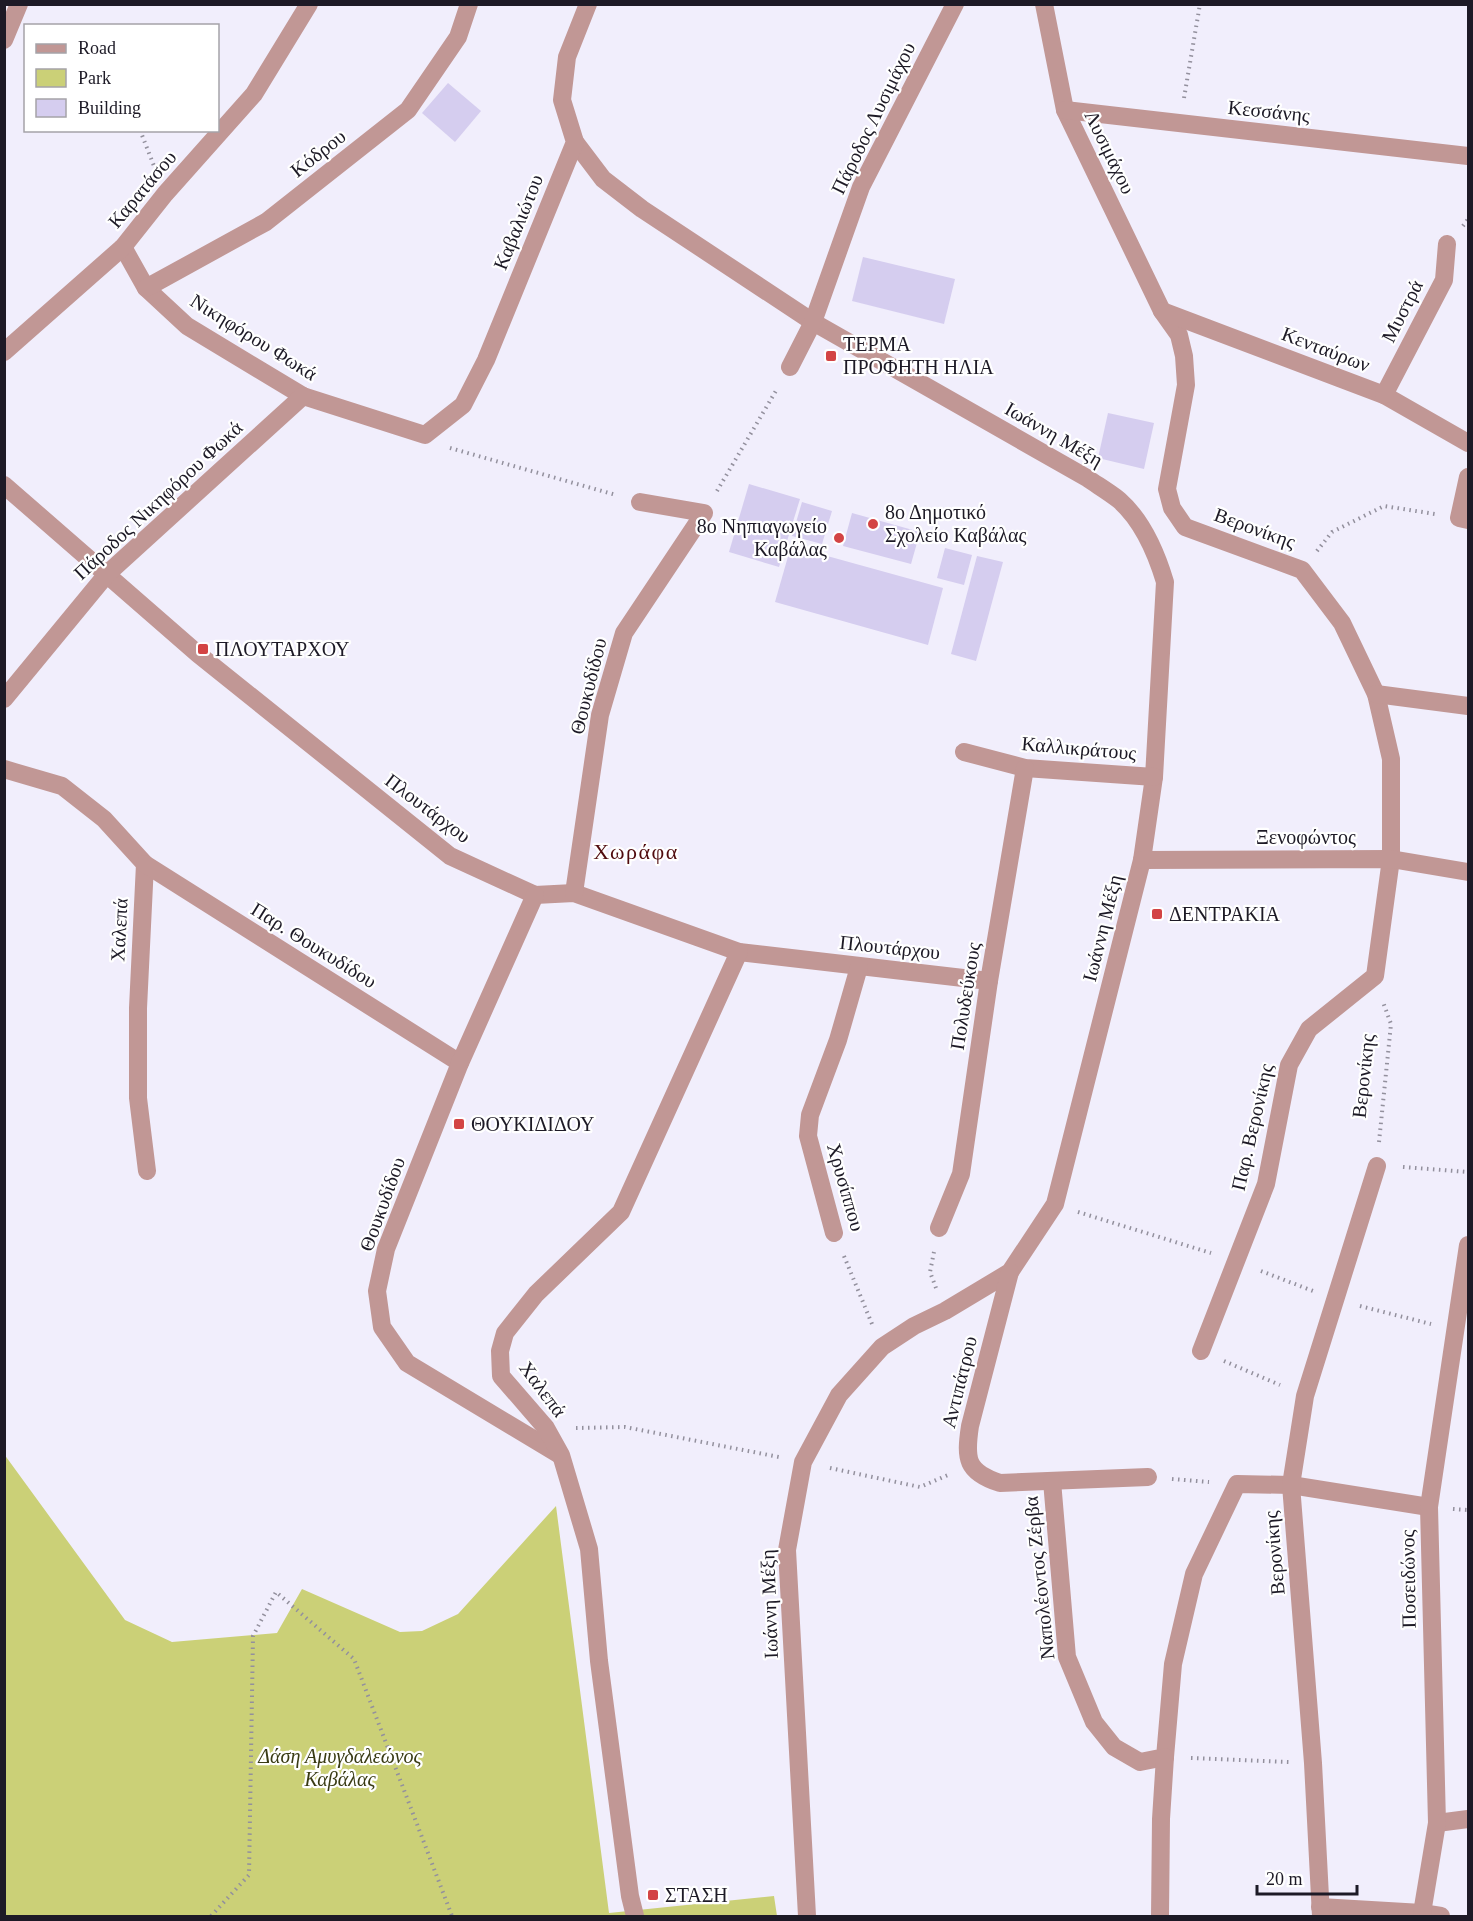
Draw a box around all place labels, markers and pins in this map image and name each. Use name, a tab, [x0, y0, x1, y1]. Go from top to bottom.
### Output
place label: ΤΕΡΜΑ ΠΡΟΦΗΤΗ ΗΛΙΑ	[843, 333, 994, 378]
marker: ΤΕΡΜΑ ΠΡΟΦΗΤΗ ΗΛΙΑ	[824, 349, 838, 363]
place label: 8ο Δημοτικό Σχολείο Καβάλας	[885, 501, 1027, 547]
place label: 8ο Νηπιαγωγείο Καβάλας	[697, 515, 827, 561]
marker: 8ο Δημοτικό Σχολείο Καβάλας	[866, 517, 880, 531]
marker: 8ο Νηπιαγωγείο Καβάλας	[832, 531, 846, 545]
place label: ΠΛΟΥΤΑΡΧΟΥ	[215, 638, 350, 660]
marker: ΠΛΟΥΤΑΡΧΟΥ	[196, 642, 210, 656]
place label: ΔΕΝΤΡΑΚΙΑ	[1169, 903, 1281, 925]
marker: ΔΕΝΤΡΑΚΙΑ	[1150, 907, 1164, 921]
place label: ΘΟΥΚΙΔΙΔΟΥ	[471, 1113, 594, 1135]
marker: ΘΟΥΚΙΔΙΔΟΥ	[452, 1117, 466, 1131]
place label: ΣΤΑΣΗ	[665, 1884, 728, 1906]
marker: ΣΤΑΣΗ	[646, 1888, 660, 1902]

